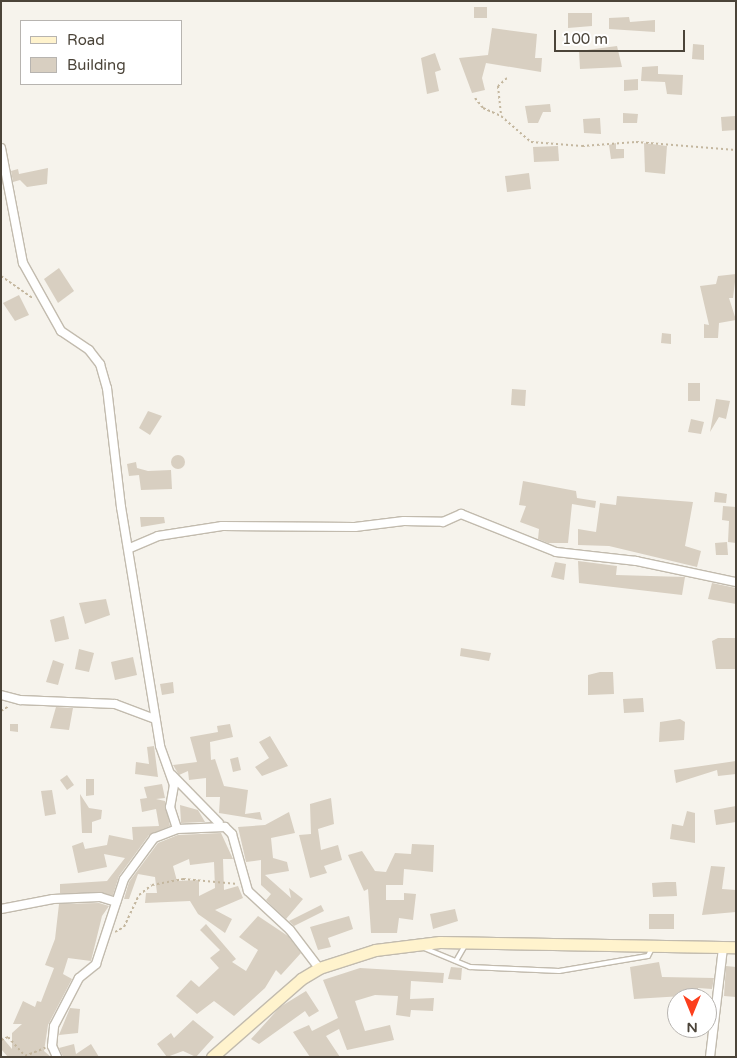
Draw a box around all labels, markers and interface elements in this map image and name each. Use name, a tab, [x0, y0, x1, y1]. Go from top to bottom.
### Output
legend	[20, 20, 182, 85]
scale bar	[557, 20, 688, 52]
text: 100 m	[562, 30, 608, 48]
text: Road	[67, 31, 105, 49]
text: Building	[67, 56, 126, 74]
north arrow	[667, 988, 717, 1038]
text: N	[686, 1019, 698, 1036]

